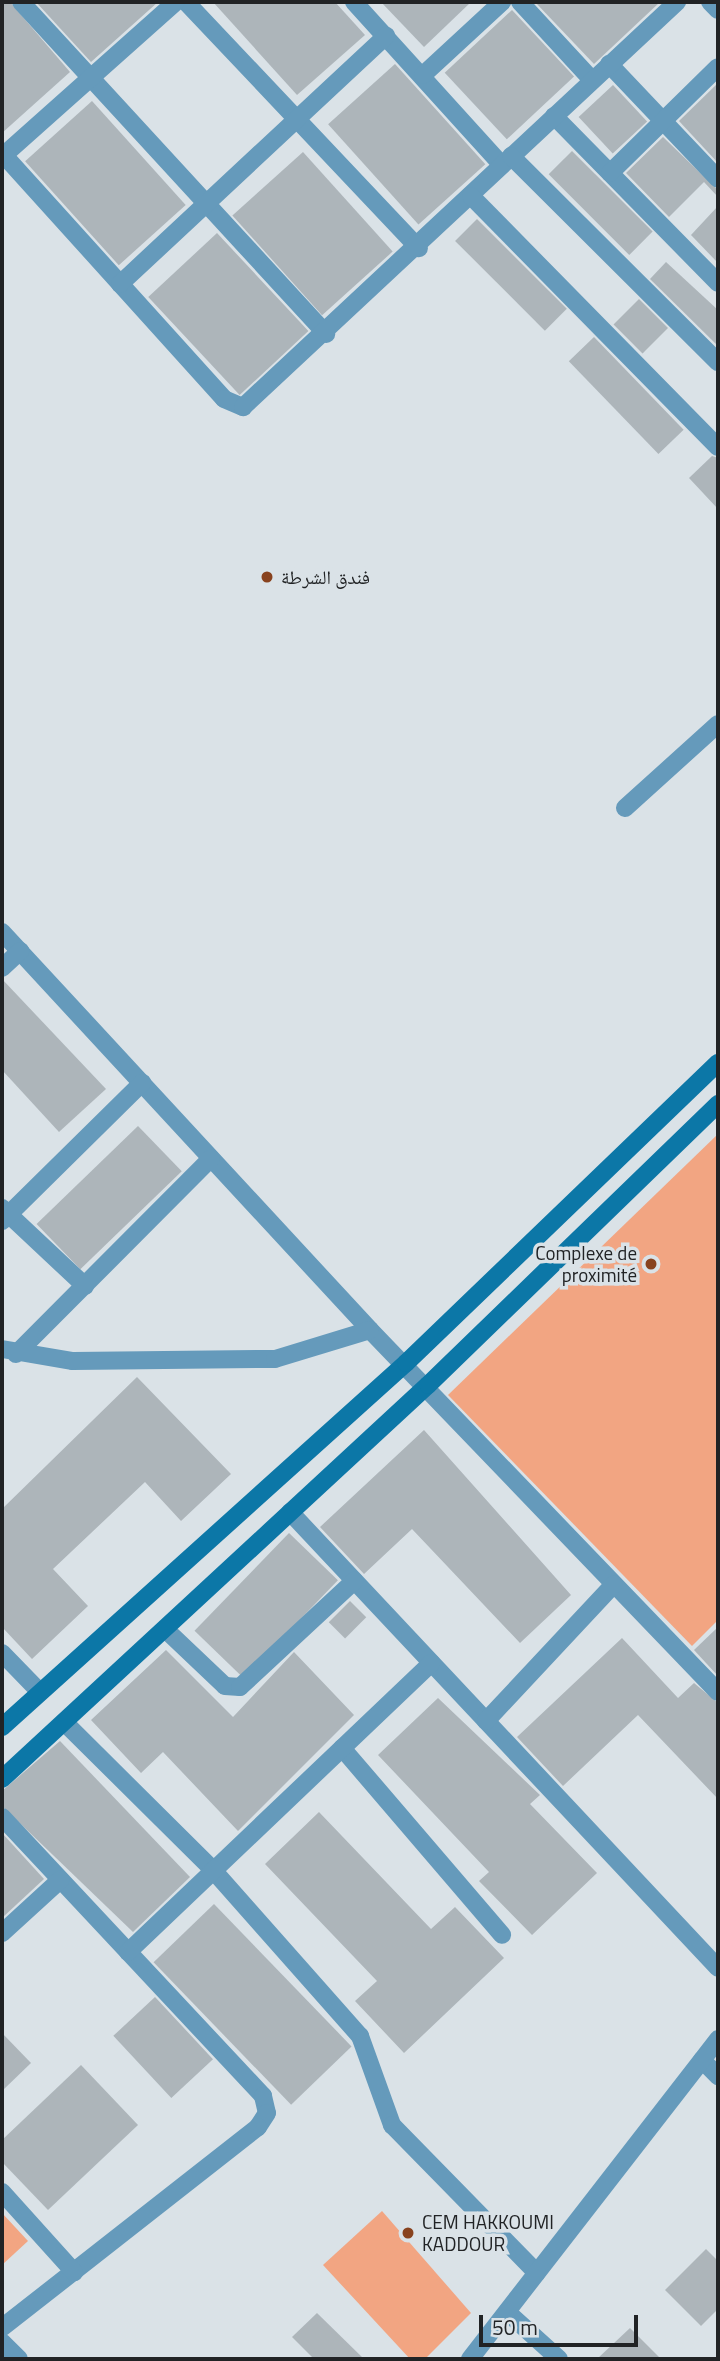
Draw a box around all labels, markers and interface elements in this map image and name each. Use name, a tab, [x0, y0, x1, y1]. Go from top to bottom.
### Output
place label: فندق الشرطة	[281, 566, 370, 588]
marker: فندق الشرطة	[259, 569, 275, 585]
place label: Complexe de proximité	[535, 1242, 637, 1286]
marker: Complexe de proximité	[643, 1256, 659, 1272]
place label: CEM HAKKOUMI KADDOUR	[422, 2211, 554, 2255]
marker: CEM HAKKOUMI KADDOUR	[400, 2225, 416, 2241]
scale bar	[482, 2302, 641, 2346]
text: 50 m	[492, 2311, 538, 2343]

